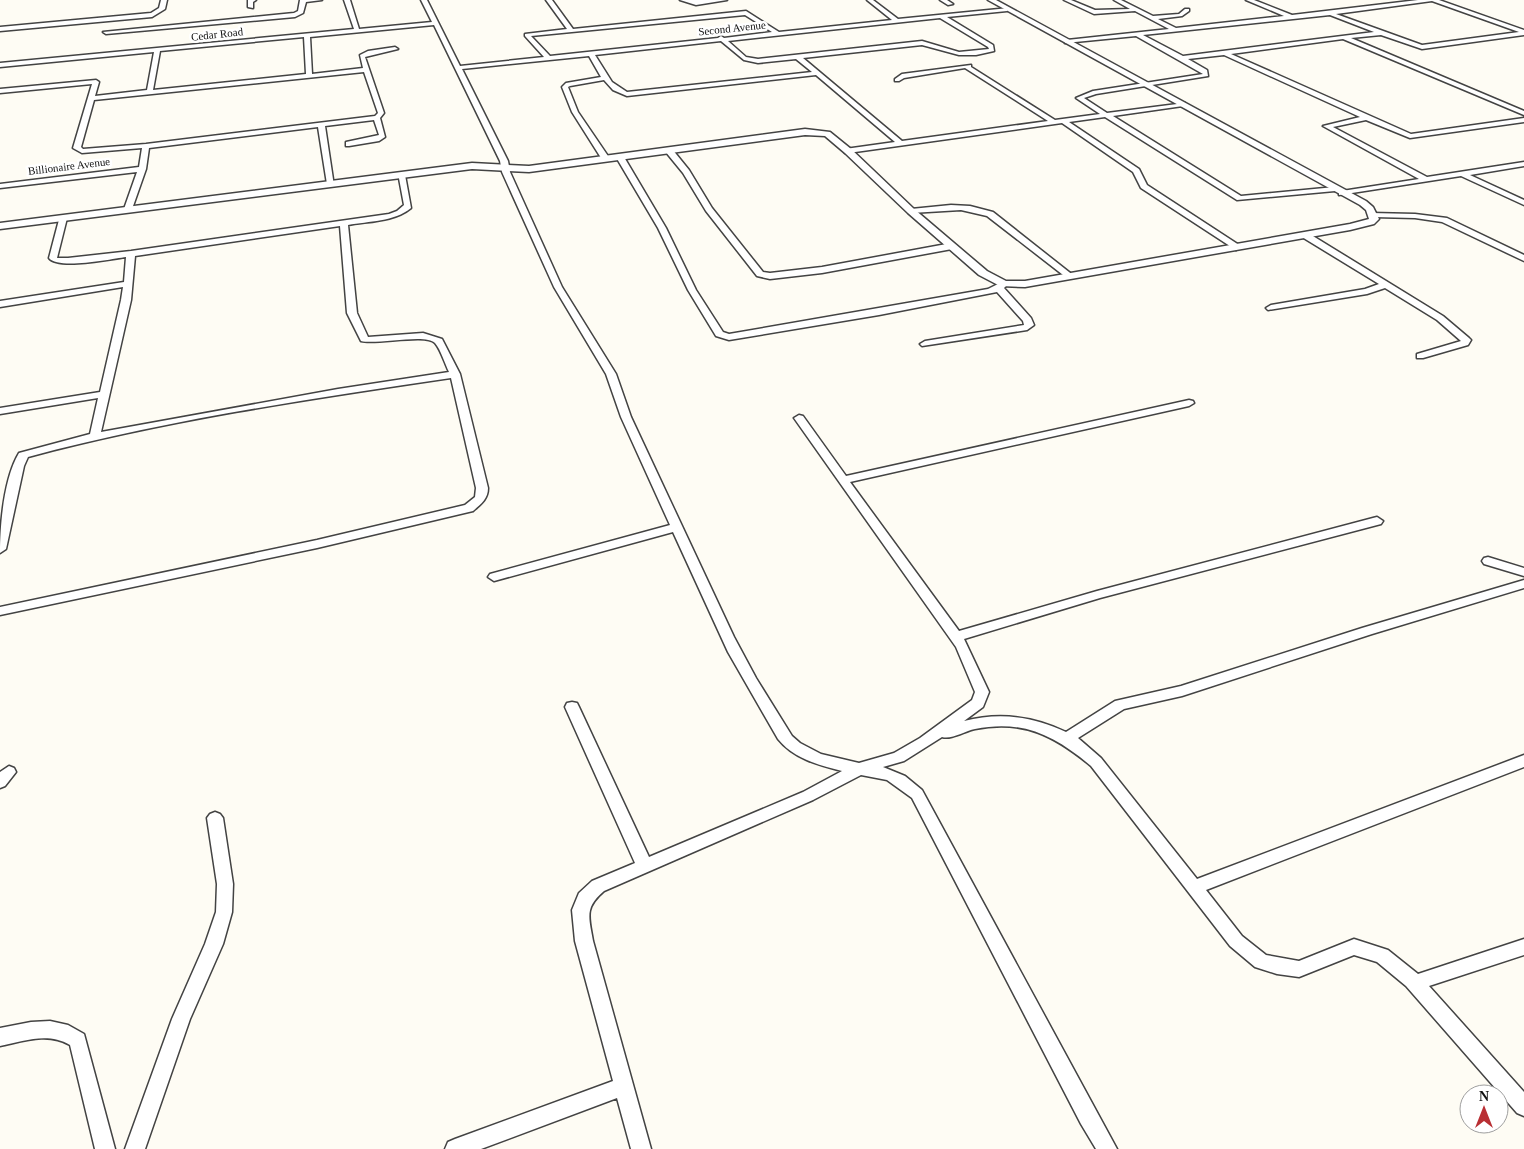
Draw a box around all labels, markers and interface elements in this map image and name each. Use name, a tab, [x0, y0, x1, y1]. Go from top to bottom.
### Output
street label: Second Avenue	[698, 18, 767, 38]
street label: Cedar Road	[190, 25, 244, 43]
street label: Billionaire Avenue	[27, 155, 111, 177]
north arrow	[1459, 1084, 1509, 1134]
text: N	[1479, 1089, 1489, 1104]

